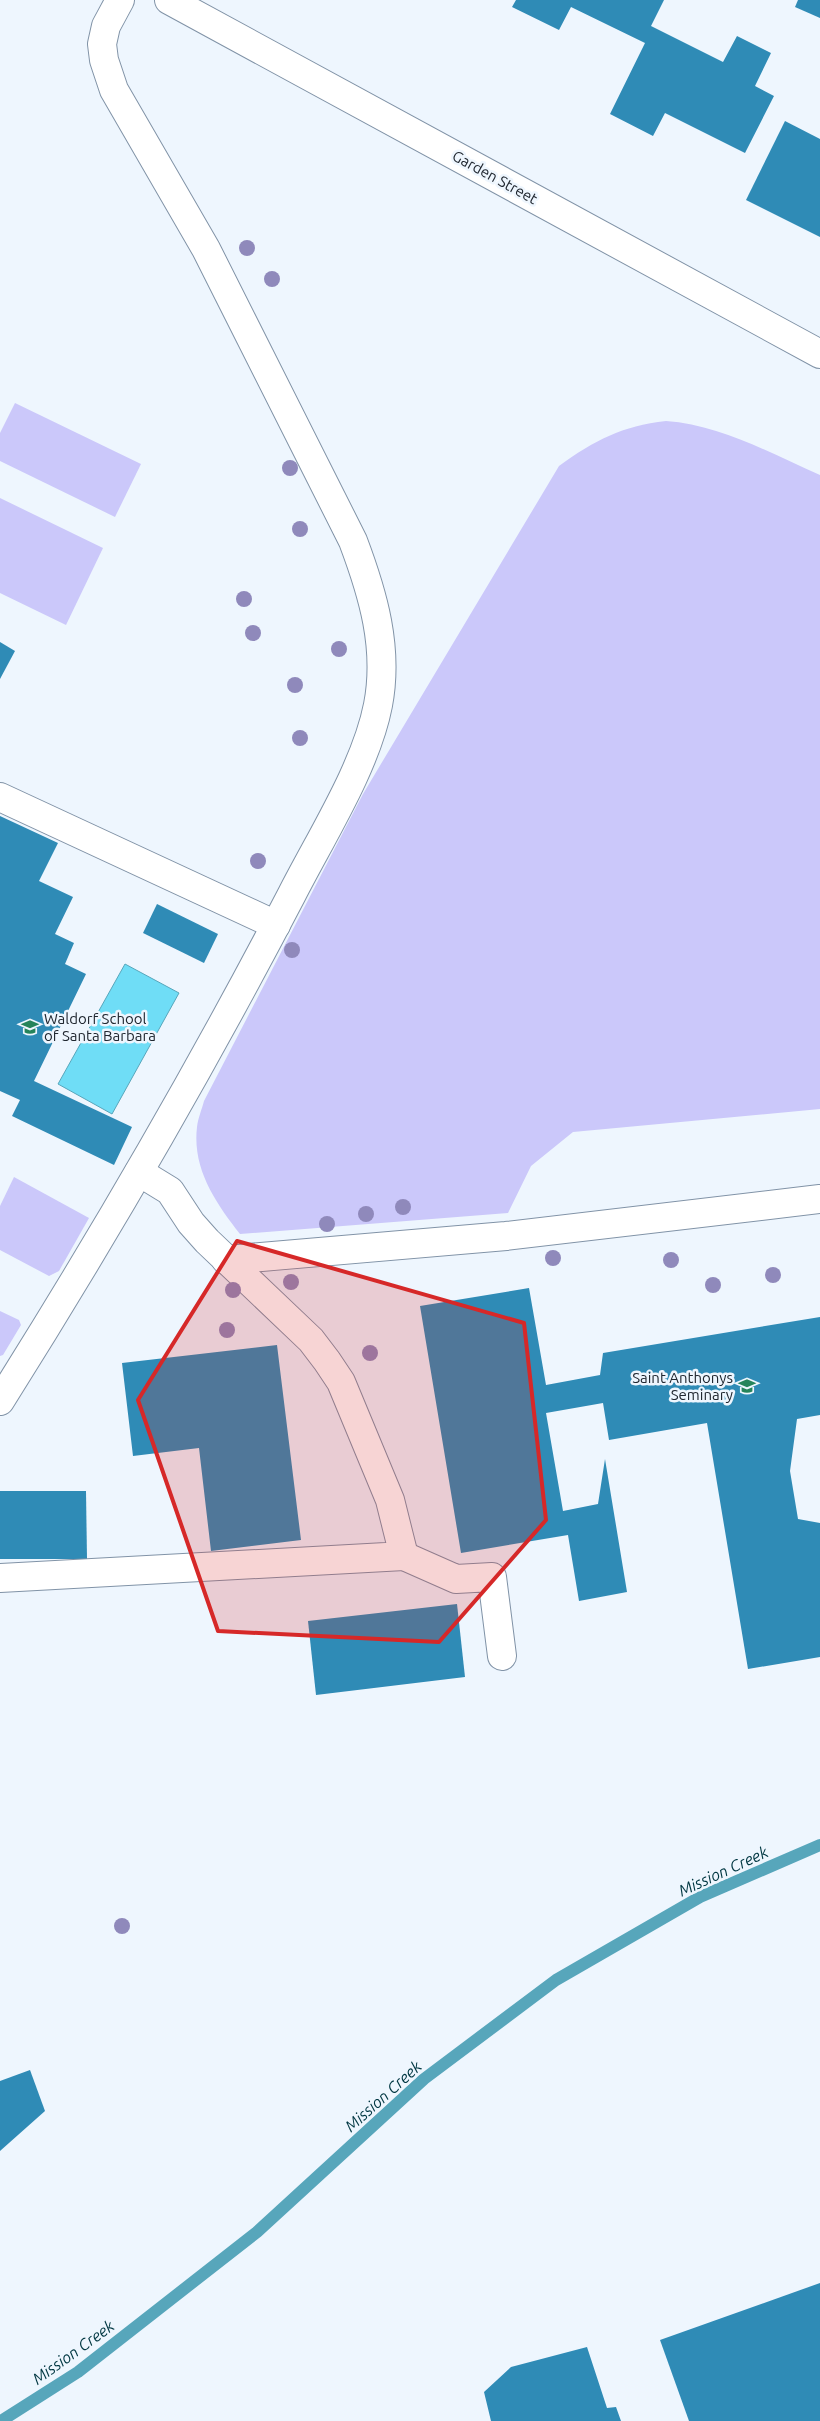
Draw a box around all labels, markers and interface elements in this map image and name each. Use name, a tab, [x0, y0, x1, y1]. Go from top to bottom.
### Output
street label: Garden Street	[450, 147, 540, 207]
place label: Waldorf School of Santa Barbara	[44, 1010, 156, 1044]
school or university icon: Waldorf School of Santa Barbara	[20, 1017, 40, 1037]
place label: Saint Anthonys Seminary	[632, 1369, 733, 1403]
school or university icon: Saint Anthonys Seminary	[737, 1376, 757, 1396]
water label: Mission Creek	[675, 1842, 771, 1900]
water label: Mission Creek	[341, 2056, 426, 2135]
water label: Mission Creek	[29, 2316, 118, 2388]

